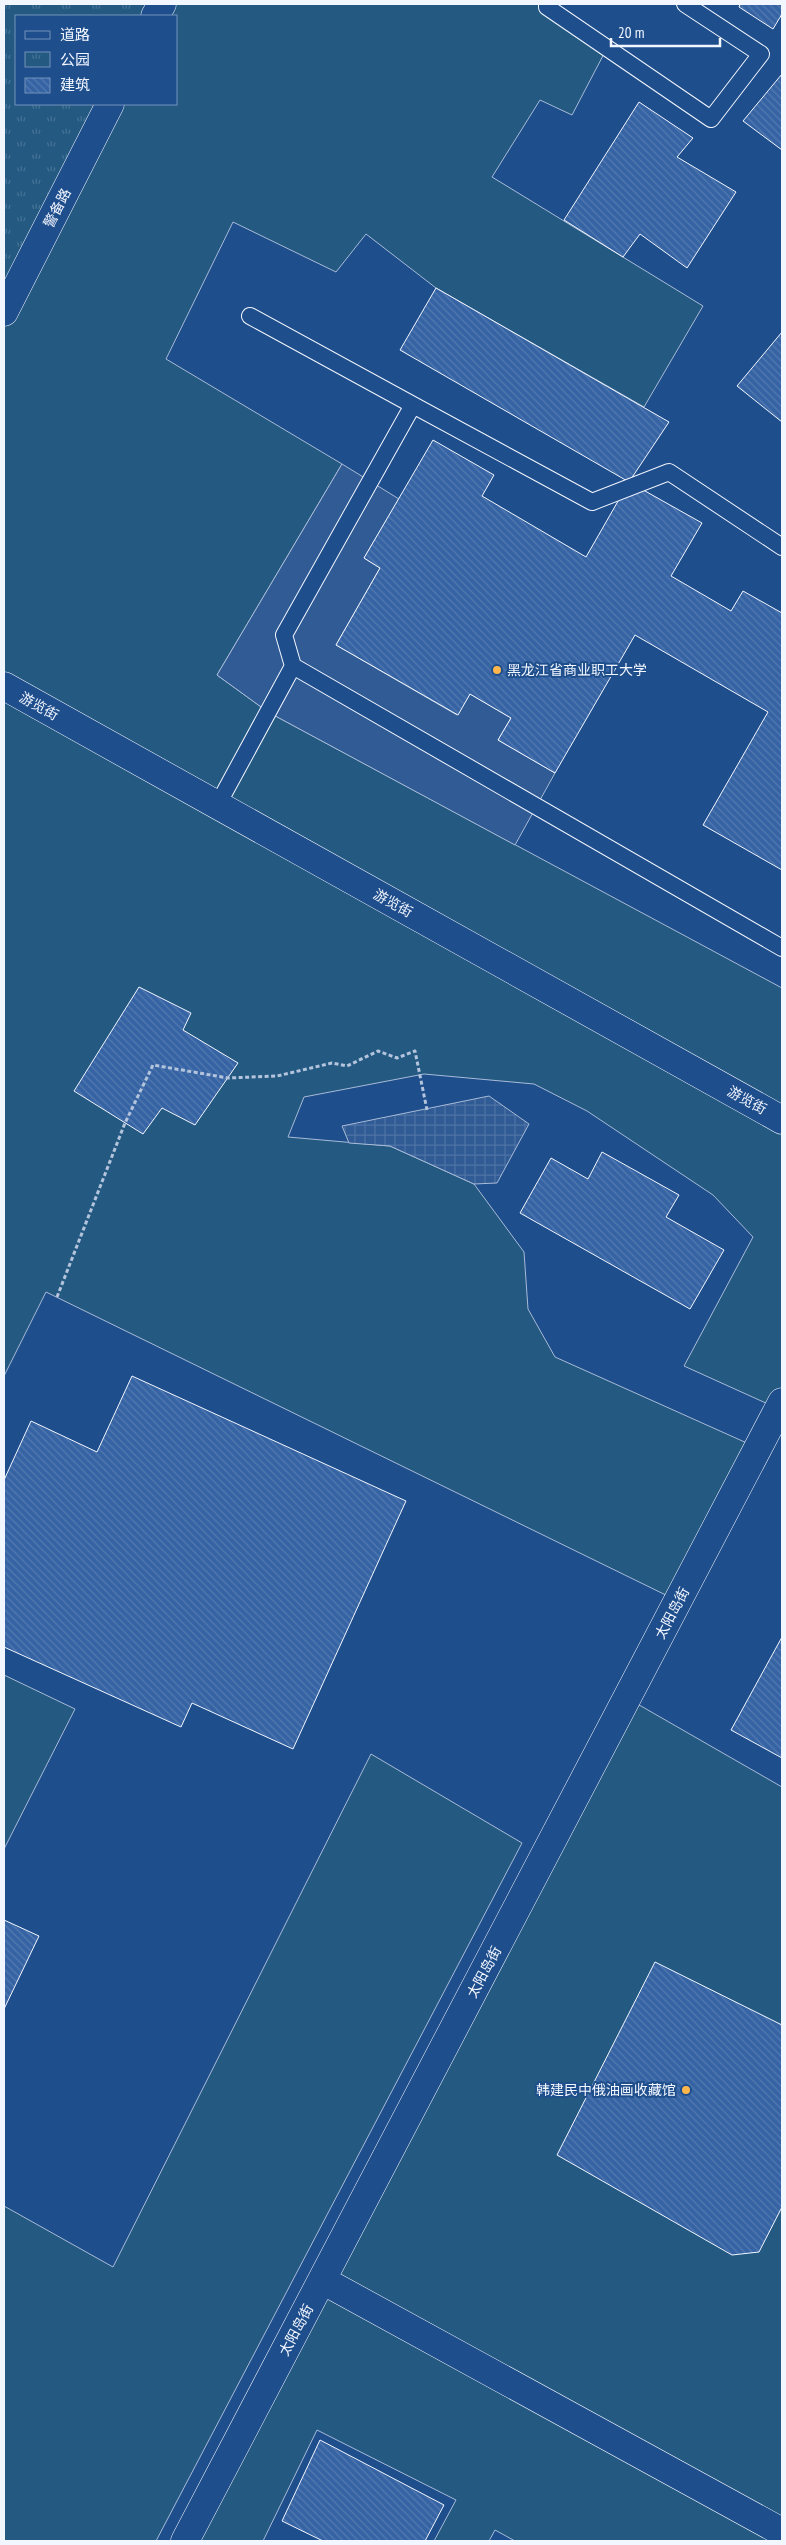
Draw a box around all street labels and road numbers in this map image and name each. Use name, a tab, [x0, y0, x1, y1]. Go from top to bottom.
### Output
street label: 警备路	[39, 185, 75, 231]
street label: 游览街	[16, 688, 62, 724]
street label: 游览街	[370, 885, 416, 921]
street label: 游览街	[724, 1082, 770, 1118]
street label: 太阳岛街	[651, 1584, 693, 1642]
street label: 太阳岛街	[463, 1943, 505, 2001]
street label: 太阳岛街	[275, 2301, 317, 2359]

